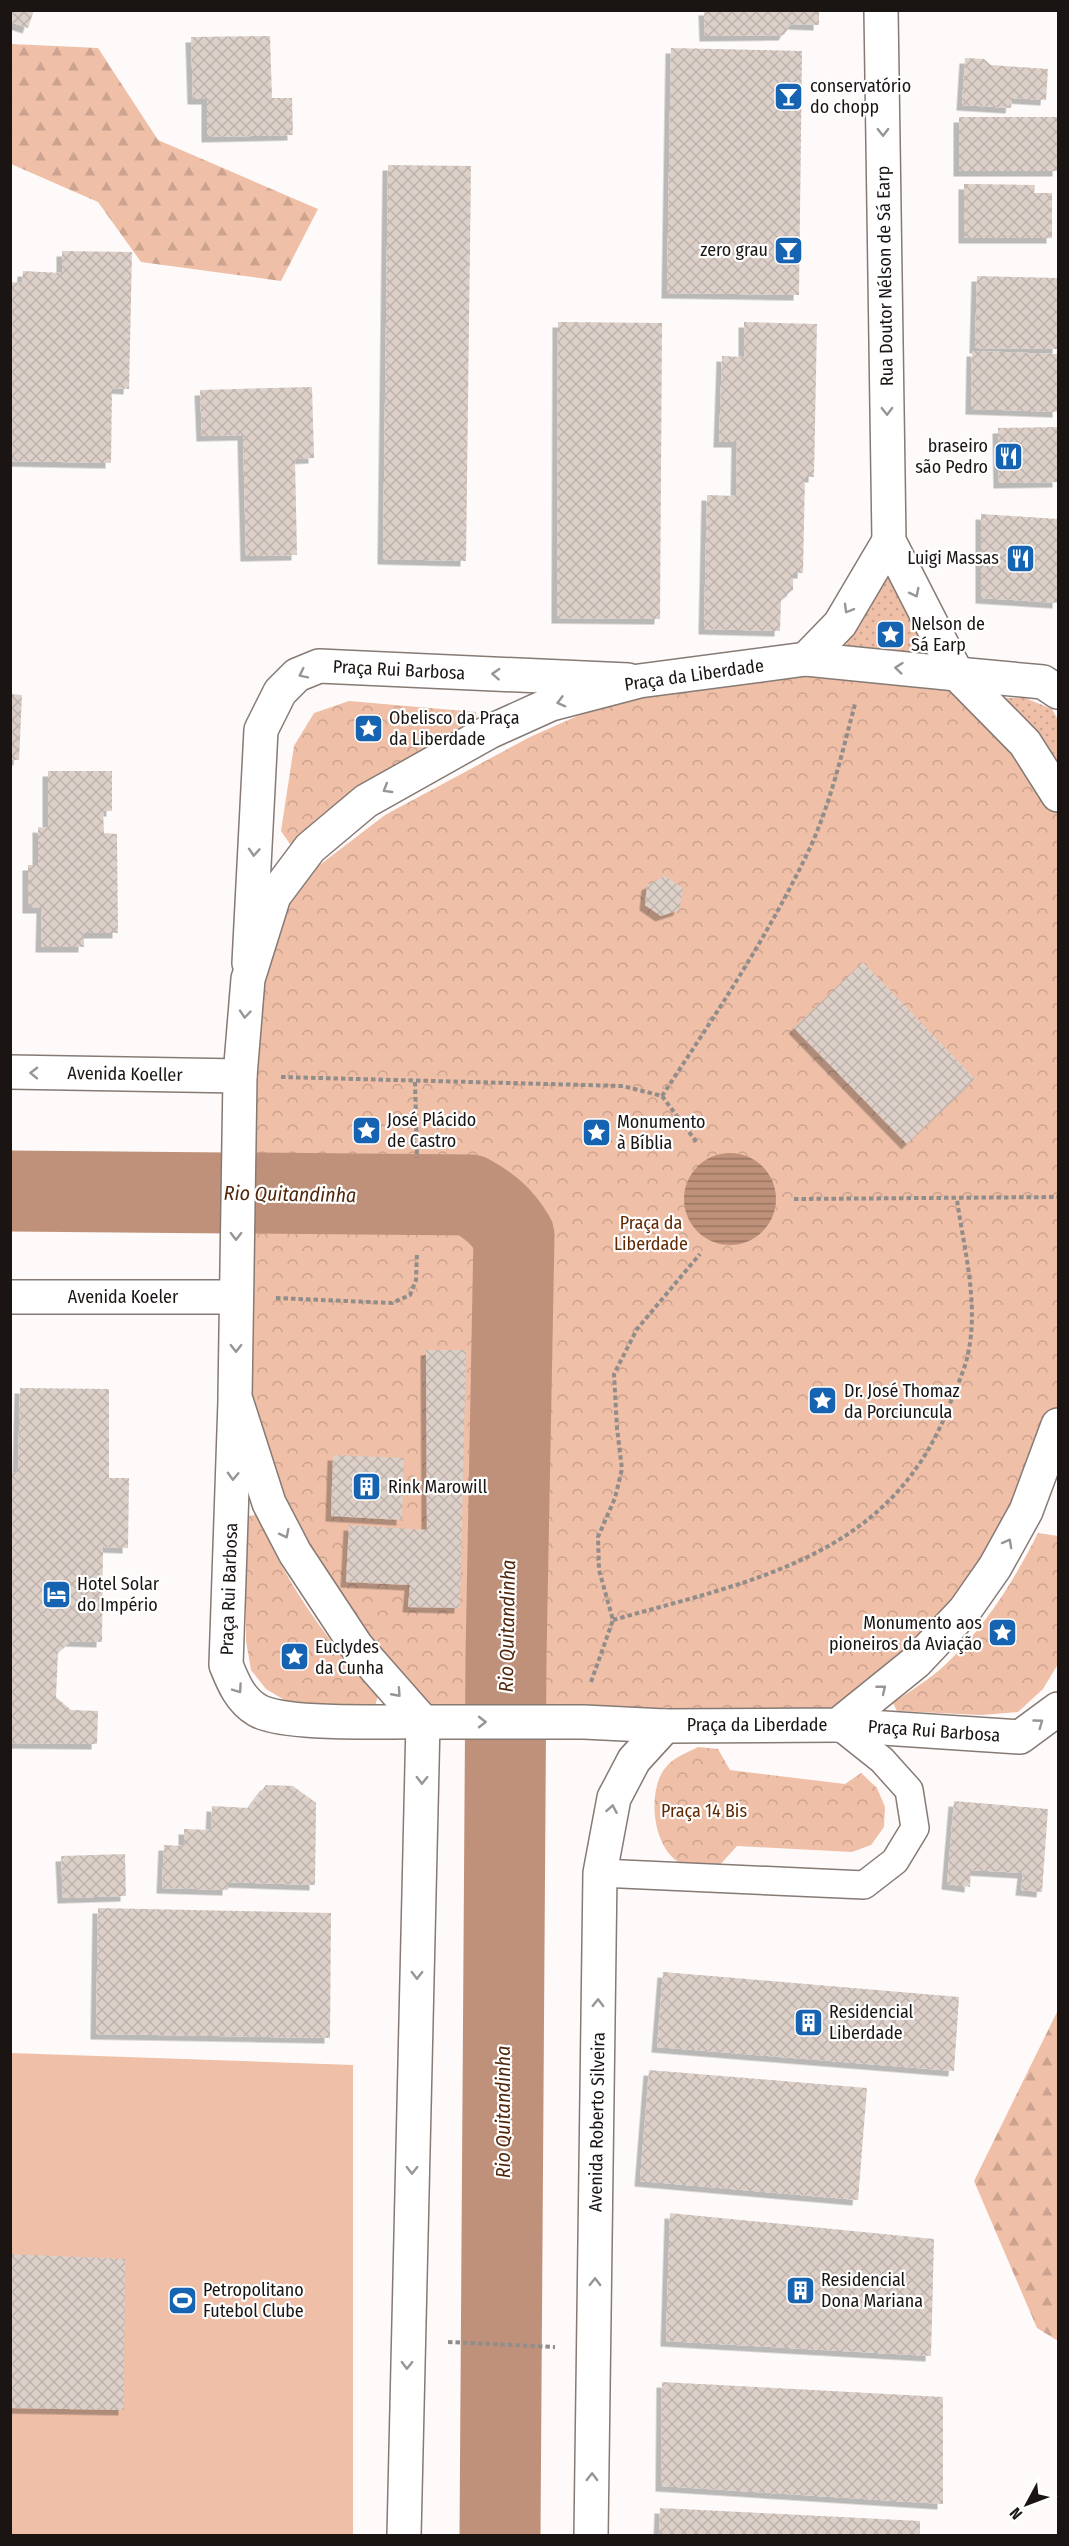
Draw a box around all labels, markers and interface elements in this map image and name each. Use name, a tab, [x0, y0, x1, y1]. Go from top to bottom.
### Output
place label: conservatório do chopp	[810, 75, 911, 118]
bar icon: conservatório do chopp	[773, 80, 805, 112]
one-way arrow	[877, 127, 889, 136]
street label: Rua Doutor Nélson de Sá Earp	[872, 166, 898, 386]
bar icon: zero grau	[773, 234, 805, 266]
place label: zero grau	[700, 239, 768, 261]
one-way arrow	[881, 406, 893, 415]
place label: braseiro são Pedro	[915, 435, 988, 478]
restaurant icon: braseiro são Pedro	[993, 440, 1025, 472]
restaurant icon: Luigi Massas	[1004, 542, 1036, 574]
place label: Luigi Massas	[907, 547, 999, 569]
one-way arrow	[908, 587, 919, 597]
one-way arrow	[844, 603, 856, 613]
place label: Nelson de Sá Earp	[911, 613, 985, 656]
place icon: Nelson de Sá Earp	[874, 618, 906, 650]
street label: Praça da Liberdade	[623, 654, 765, 696]
street label: Praça Rui Barbosa	[332, 656, 466, 684]
one-way arrow	[894, 662, 903, 675]
one-way arrow	[299, 666, 310, 678]
one-way arrow	[492, 668, 501, 681]
one-way arrow	[556, 694, 566, 707]
place label: Obelisco da Praça da Liberdade	[389, 707, 520, 750]
place icon: Obelisco da Praça da Liberdade	[352, 712, 384, 744]
one-way arrow	[383, 781, 393, 793]
one-way arrow	[247, 848, 260, 857]
one-way arrow	[239, 1009, 252, 1018]
street label: Avenida Koeller	[67, 1062, 184, 1086]
one-way arrow	[30, 1067, 39, 1079]
place label: José Plácido de Castro	[387, 1109, 476, 1152]
place label: Monumento à Bíblia	[617, 1111, 705, 1154]
place icon: José Plácido de Castro	[350, 1114, 382, 1146]
place icon: Monumento à Bíblia	[580, 1116, 612, 1148]
water label: Rio Quitandinha	[223, 1181, 357, 1207]
park label: Praça da Liberdade	[614, 1212, 688, 1255]
one-way arrow	[230, 1231, 243, 1240]
street label: Avenida Koeler	[68, 1286, 179, 1308]
one-way arrow	[229, 1343, 242, 1352]
place label: Dr. José Thomaz da Porciuncula	[844, 1380, 960, 1423]
place icon: Dr. José Thomaz da Porciuncula	[807, 1385, 839, 1417]
building icon: Rink Marowill	[351, 1471, 383, 1503]
one-way arrow	[226, 1472, 239, 1481]
place label: Rink Marowill	[388, 1476, 487, 1498]
street label: Praça Rui Barbosa	[216, 1522, 242, 1656]
one-way arrow	[278, 1528, 289, 1538]
one-way arrow	[1001, 1539, 1012, 1549]
water label: Rio Quitandinha	[494, 1559, 520, 1693]
place label: Hotel Solar do Império	[77, 1573, 160, 1616]
hotel icon: Hotel Solar do Império	[40, 1578, 72, 1610]
place label: Monumento aos pioneiros da Aviação	[829, 1612, 982, 1655]
place icon: Monumento aos pioneiros da Aviação	[987, 1617, 1019, 1649]
place label: Euclydes da Cunha	[315, 1636, 384, 1679]
place icon: Euclydes da Cunha	[278, 1641, 310, 1673]
one-way arrow	[231, 1682, 242, 1693]
one-way arrow	[390, 1686, 401, 1696]
one-way arrow	[875, 1686, 886, 1697]
street label: Praça da Liberdade	[687, 1714, 827, 1736]
street label: Praça Rui Barbosa	[867, 1715, 1001, 1747]
one-way arrow	[477, 1716, 486, 1728]
one-way arrow	[1032, 1720, 1043, 1731]
one-way arrow	[416, 1776, 428, 1785]
park label: Praça 14 Bis	[661, 1800, 747, 1822]
one-way arrow	[605, 1804, 618, 1814]
one-way arrow	[411, 1971, 423, 1980]
one-way arrow	[592, 1999, 604, 2008]
place label: Residencial Liberdade	[829, 2001, 914, 2044]
building icon: Residencial Liberdade	[792, 2006, 824, 2038]
street label: Avenida Roberto Silveira	[584, 2032, 610, 2212]
water label: Rio Quitandinha	[491, 2046, 515, 2178]
one-way arrow	[406, 2166, 418, 2175]
place label: Residencial Dona Mariana	[821, 2269, 923, 2312]
building icon: Residencial Dona Mariana	[784, 2274, 816, 2306]
one-way arrow	[589, 2278, 601, 2287]
place label: Petropolitano Futebol Clube	[203, 2279, 304, 2322]
sports icon: Petropolitano Futebol Clube	[166, 2284, 198, 2316]
one-way arrow	[401, 2361, 414, 2370]
one-way arrow	[586, 2473, 598, 2482]
north arrow	[997, 2474, 1057, 2534]
text: N	[1006, 2504, 1026, 2523]

